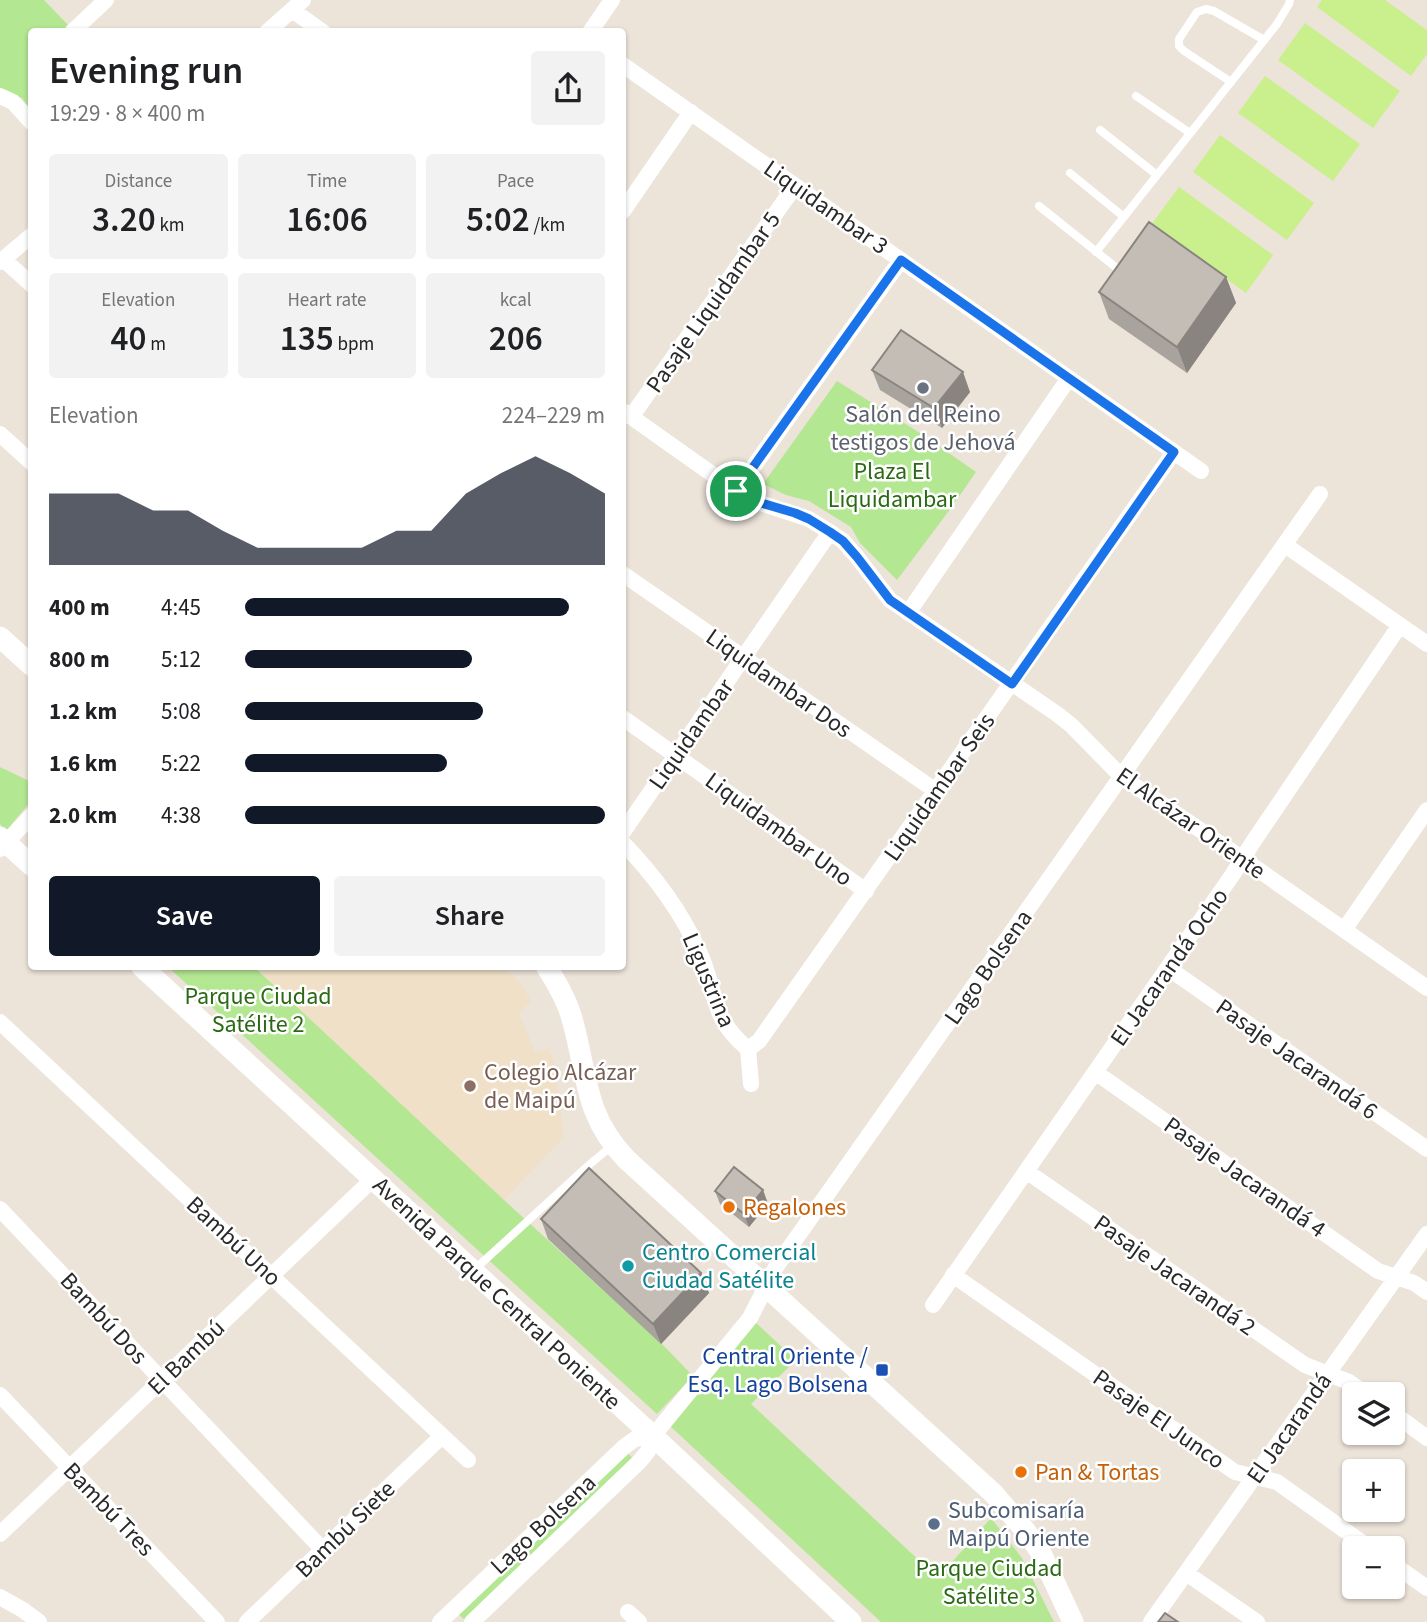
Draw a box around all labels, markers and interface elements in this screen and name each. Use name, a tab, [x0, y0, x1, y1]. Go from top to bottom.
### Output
text: Evening run	[49, 44, 243, 98]
button: share	[531, 51, 605, 125]
text: 19:29 · 8 × 400 m	[49, 97, 205, 130]
street label: Liquidambar 3	[756, 151, 895, 263]
text: Distance	[105, 168, 172, 195]
text: Time	[307, 168, 347, 195]
text: Pace	[497, 168, 534, 195]
text: 3.20	[92, 195, 156, 245]
text: 16:06	[286, 195, 368, 245]
text: 5:02	[466, 195, 530, 245]
street label: Pasaje Liquidambar 5	[638, 204, 789, 400]
text: km	[156, 212, 185, 239]
text: /km	[530, 212, 565, 239]
text: Elevation	[101, 287, 175, 314]
text: Heart rate	[287, 287, 366, 314]
text: kcal	[500, 287, 532, 314]
text: 40	[111, 314, 147, 364]
text: 135	[280, 314, 334, 364]
text: 206	[489, 314, 543, 364]
text: m	[147, 331, 166, 358]
text: bpm	[334, 331, 374, 358]
marker: Salón del Reino testigos de Jehová	[915, 380, 931, 396]
place label: Salón del Reino testigos de Jehová	[830, 397, 1016, 460]
text: Elevation	[49, 399, 139, 432]
text: 224–229 m	[502, 399, 605, 432]
park label: Plaza El Liquidambar	[828, 454, 957, 517]
pin	[706, 461, 766, 521]
icon: arrive	[717, 472, 755, 510]
text: 400 m	[49, 591, 110, 624]
text: 4:45	[161, 591, 201, 624]
street label: Liquidambar Dos	[699, 620, 859, 747]
text: 800 m	[49, 643, 110, 676]
text: 5:12	[161, 643, 201, 676]
street label: Liquidambar	[640, 671, 743, 797]
text: 1.2 km	[49, 695, 117, 728]
text: 5:08	[161, 695, 201, 728]
street label: Liquidambar Seis	[875, 706, 1004, 869]
text: 1.6 km	[49, 747, 117, 780]
text: 5:22	[161, 747, 201, 780]
street label: El Alcázar Oriente	[1109, 759, 1273, 888]
street label: Liquidambar Uno	[698, 764, 860, 895]
text: 2.0 km	[49, 799, 117, 832]
text: 4:38	[161, 799, 201, 832]
button: Save	[49, 876, 320, 956]
button: Share	[334, 876, 605, 956]
street label: El Jacarandá Ocho	[1102, 881, 1237, 1054]
street label: Lago Bolsena	[936, 902, 1041, 1032]
street label: Ligustrina	[673, 927, 744, 1033]
park label: Parque Ciudad Satélite 2	[184, 979, 332, 1042]
street label: Pasaje Jacarandá 6	[1208, 990, 1385, 1129]
place label: Colegio Alcázar de Maipú	[484, 1055, 637, 1118]
marker: Colegio Alcázar de Maipú	[462, 1078, 478, 1094]
street label: Pasaje Jacarandá 4	[1156, 1108, 1333, 1247]
street label: Avenida Parque Central Poniente	[365, 1169, 629, 1418]
street label: Bambú Uno	[178, 1188, 289, 1295]
place label: Regalones	[743, 1190, 846, 1225]
marker: Regalones	[721, 1199, 737, 1215]
street label: Pasaje Jacarandá 2	[1086, 1206, 1263, 1345]
place label: Centro Comercial Ciudad Satélite	[642, 1235, 816, 1298]
marker: Centro Comercial Ciudad Satélite	[620, 1258, 636, 1274]
street label: Bambú Dos	[52, 1264, 156, 1372]
street label: El Bambú	[140, 1311, 233, 1403]
place label: Central Oriente / Esq. Lago Bolsena	[687, 1339, 869, 1402]
street label: Pasaje El Junco	[1086, 1361, 1232, 1478]
marker: Central Oriente / Esq. Lago Bolsena	[874, 1362, 890, 1378]
street label: El Jacarandá	[1238, 1366, 1341, 1491]
map controls	[1342, 1382, 1405, 1599]
button: layers	[1342, 1382, 1405, 1445]
street label: Bambú Tres	[55, 1454, 163, 1564]
place label: Pan & Tortas	[1035, 1455, 1159, 1490]
button: +	[1342, 1459, 1405, 1522]
marker: Pan & Tortas	[1013, 1464, 1029, 1480]
street label: Lago Bolsena	[482, 1466, 604, 1583]
street label: Bambú Siete	[287, 1473, 403, 1586]
place label: Subcomisaría Maipú Oriente	[948, 1493, 1090, 1556]
marker: Subcomisaría Maipú Oriente	[926, 1516, 942, 1532]
button: −	[1342, 1536, 1405, 1599]
park label: Parque Ciudad Satélite 3	[915, 1551, 1063, 1614]

